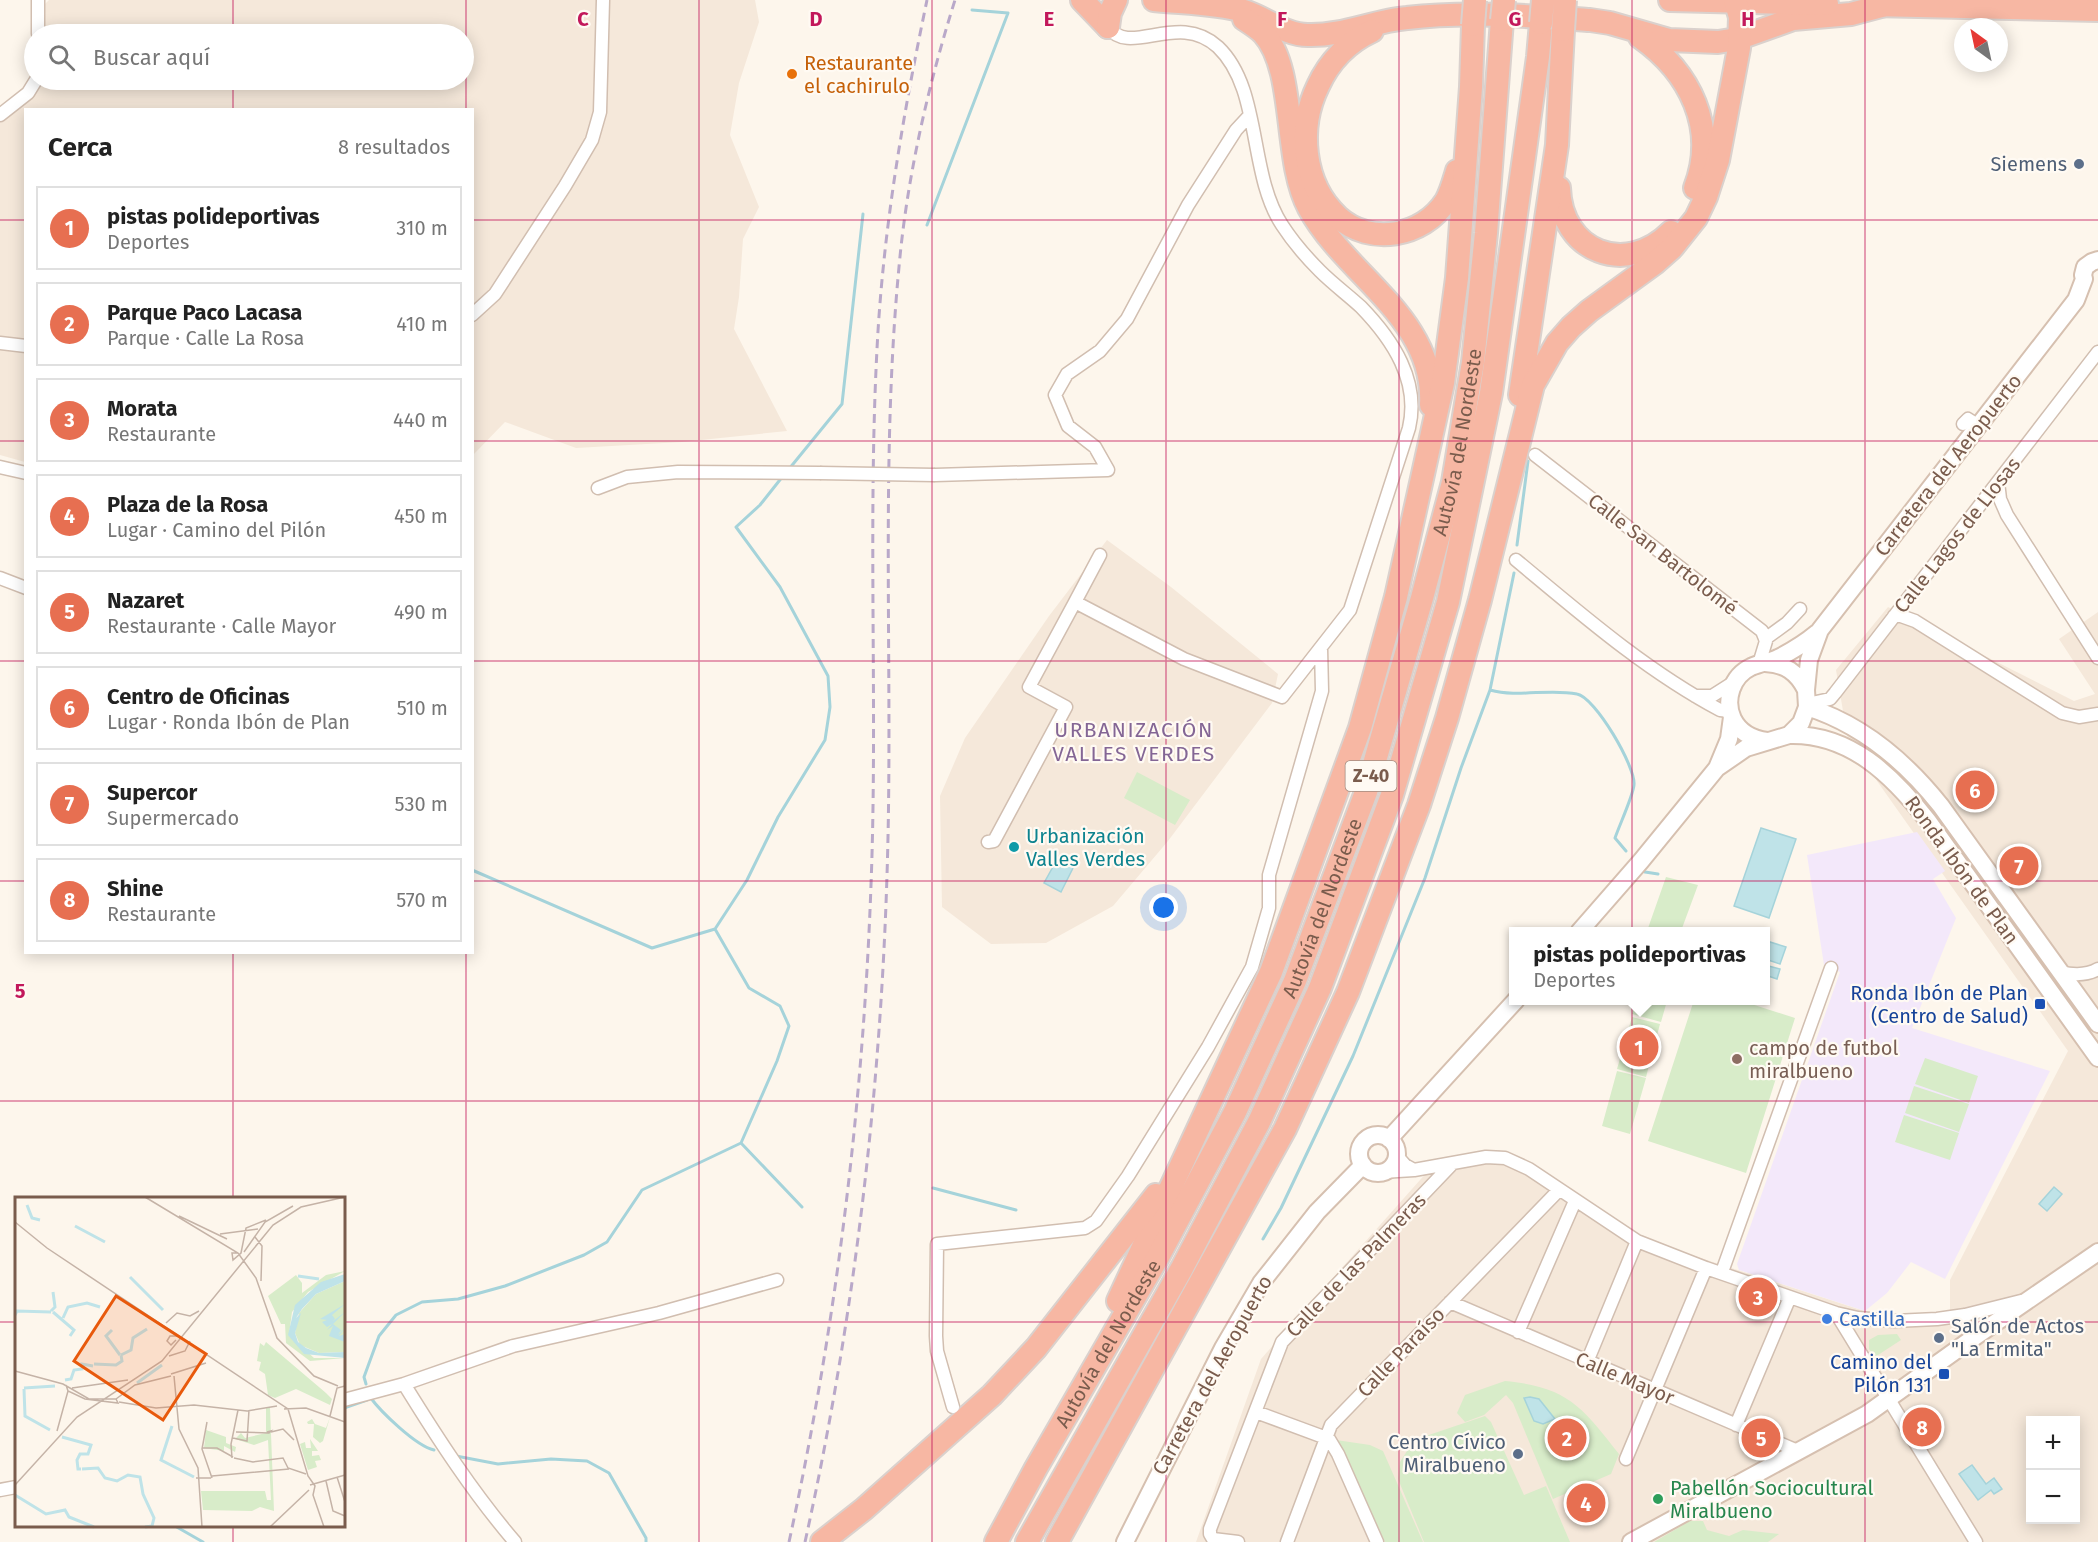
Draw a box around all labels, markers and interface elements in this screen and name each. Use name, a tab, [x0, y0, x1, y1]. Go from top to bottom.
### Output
text: C	[577, 7, 589, 31]
text: D	[809, 7, 823, 31]
text: E	[1044, 7, 1054, 31]
text: F	[1277, 7, 1287, 31]
text: G	[1509, 7, 1521, 31]
text: H	[1741, 7, 1755, 31]
north arrow	[1954, 18, 2008, 72]
search box	[24, 24, 474, 90]
icon: search	[45, 41, 78, 74]
text: Buscar aquí	[93, 44, 210, 71]
place label: Restaurante el cachirulo	[804, 51, 913, 98]
marker: Restaurante el cachirulo	[785, 67, 799, 81]
text: Cerca	[48, 132, 113, 163]
text: 8 resultados	[338, 135, 450, 159]
place label: Siemens	[1990, 152, 2067, 176]
marker: Siemens	[2072, 157, 2086, 171]
text: pistas polideportivas	[107, 203, 320, 230]
text: 1	[65, 216, 74, 240]
text: 310 m	[396, 216, 448, 240]
text: Deportes	[107, 230, 189, 254]
text: Parque Paco Lacasa	[107, 299, 302, 326]
text: 2	[64, 312, 75, 336]
text: 410 m	[396, 312, 448, 336]
text: Parque · Calle La Rosa	[107, 326, 304, 350]
street label: Autovía del Nordeste	[1427, 348, 1486, 538]
street label: Carretera del Aeropuerto	[1869, 369, 2027, 561]
text: Morata	[107, 395, 178, 422]
text: 3	[64, 408, 75, 432]
text: 440 m	[393, 408, 448, 432]
text: Restaurante	[107, 422, 216, 446]
street label: Calle Lagos de Llosas	[1889, 452, 2025, 618]
street label: Calle San Bartolomé	[1583, 488, 1743, 620]
text: Plaza de la Rosa	[107, 491, 268, 518]
text: 4	[64, 504, 75, 528]
text: 450 m	[394, 504, 448, 528]
text: Lugar · Camino del Pilón	[107, 518, 326, 542]
text: Nazaret	[107, 587, 184, 614]
text: 5	[64, 600, 75, 624]
text: 490 m	[394, 600, 448, 624]
text: Restaurante · Calle Mayor	[107, 614, 336, 638]
text: Centro de Oficinas	[107, 683, 290, 710]
text: 6	[64, 696, 75, 720]
text: 510 m	[397, 696, 448, 720]
text: Lugar · Ronda Ibón de Plan	[107, 710, 350, 734]
district label: URBANIZACIÓN VALLES VERDES	[1052, 717, 1216, 767]
road number: Z-40	[1346, 761, 1396, 791]
pin: 6	[1956, 768, 1994, 812]
text: Supercor	[107, 779, 197, 806]
street label: Ronda Ibón de Plan	[1900, 791, 2024, 949]
text: 7	[65, 792, 74, 816]
text: 530 m	[395, 792, 448, 816]
text: Supermercado	[107, 806, 239, 830]
street label: Autovía del Nordeste	[1277, 815, 1367, 1002]
place label: Urbanización Valles Verdes	[1026, 824, 1145, 871]
marker: Urbanización Valles Verdes	[1007, 840, 1021, 854]
pin: 7	[2000, 844, 2038, 888]
text: Shine	[107, 875, 163, 902]
text: 8	[64, 888, 75, 912]
text: 570 m	[396, 888, 448, 912]
your location	[1149, 893, 1178, 922]
text: Restaurante	[107, 902, 216, 926]
popup	[1509, 927, 1770, 1005]
text: pistas polideportivas	[1533, 941, 1746, 968]
text: Deportes	[1533, 968, 1615, 992]
text: 5	[15, 979, 26, 1003]
place label: Ronda Ibón de Plan (Centro de Salud)	[1850, 981, 2028, 1028]
marker: Ronda Ibón de Plan (Centro de Salud)	[2033, 997, 2047, 1011]
pin: 1	[1620, 1024, 1658, 1070]
place label: campo de futbol miralbueno	[1749, 1036, 1899, 1083]
marker: campo de futbol miralbueno	[1730, 1052, 1744, 1066]
street label: Calle de las Palmeras	[1281, 1188, 1431, 1342]
inset map	[15, 1197, 345, 1527]
street label: Autovía del Nordeste	[1050, 1255, 1166, 1432]
street label: Carretera del Aeropuerto	[1147, 1271, 1277, 1479]
pin: 3	[1738, 1274, 1778, 1320]
street label: Calle Paraíso	[1352, 1302, 1450, 1402]
place label: Castilla	[1839, 1307, 1905, 1331]
marker: Castilla	[1820, 1312, 1834, 1326]
place label: Salón de Actos "La Ermita"	[1951, 1314, 2084, 1361]
marker: Salón de Actos "La Ermita"	[1932, 1331, 1946, 1345]
street label: Calle Mayor	[1572, 1346, 1678, 1410]
place label: Camino del Pilón 131	[1830, 1350, 1932, 1397]
marker: Camino del Pilón 131	[1937, 1367, 1951, 1381]
pin: 8	[1902, 1404, 1942, 1450]
pin: 2	[1548, 1416, 1586, 1460]
pin: 5	[1742, 1416, 1780, 1460]
map controls	[2026, 1416, 2080, 1524]
button: +	[2026, 1416, 2080, 1470]
place label: Centro Cívico Miralbueno	[1388, 1430, 1506, 1477]
marker: Centro Cívico Miralbueno	[1511, 1447, 1525, 1461]
button: −	[2026, 1470, 2080, 1524]
place label: Pabellón Sociocultural Miralbueno	[1670, 1476, 1873, 1523]
pin: 4	[1566, 1480, 1606, 1526]
marker: Pabellón Sociocultural Miralbueno	[1651, 1492, 1665, 1506]

